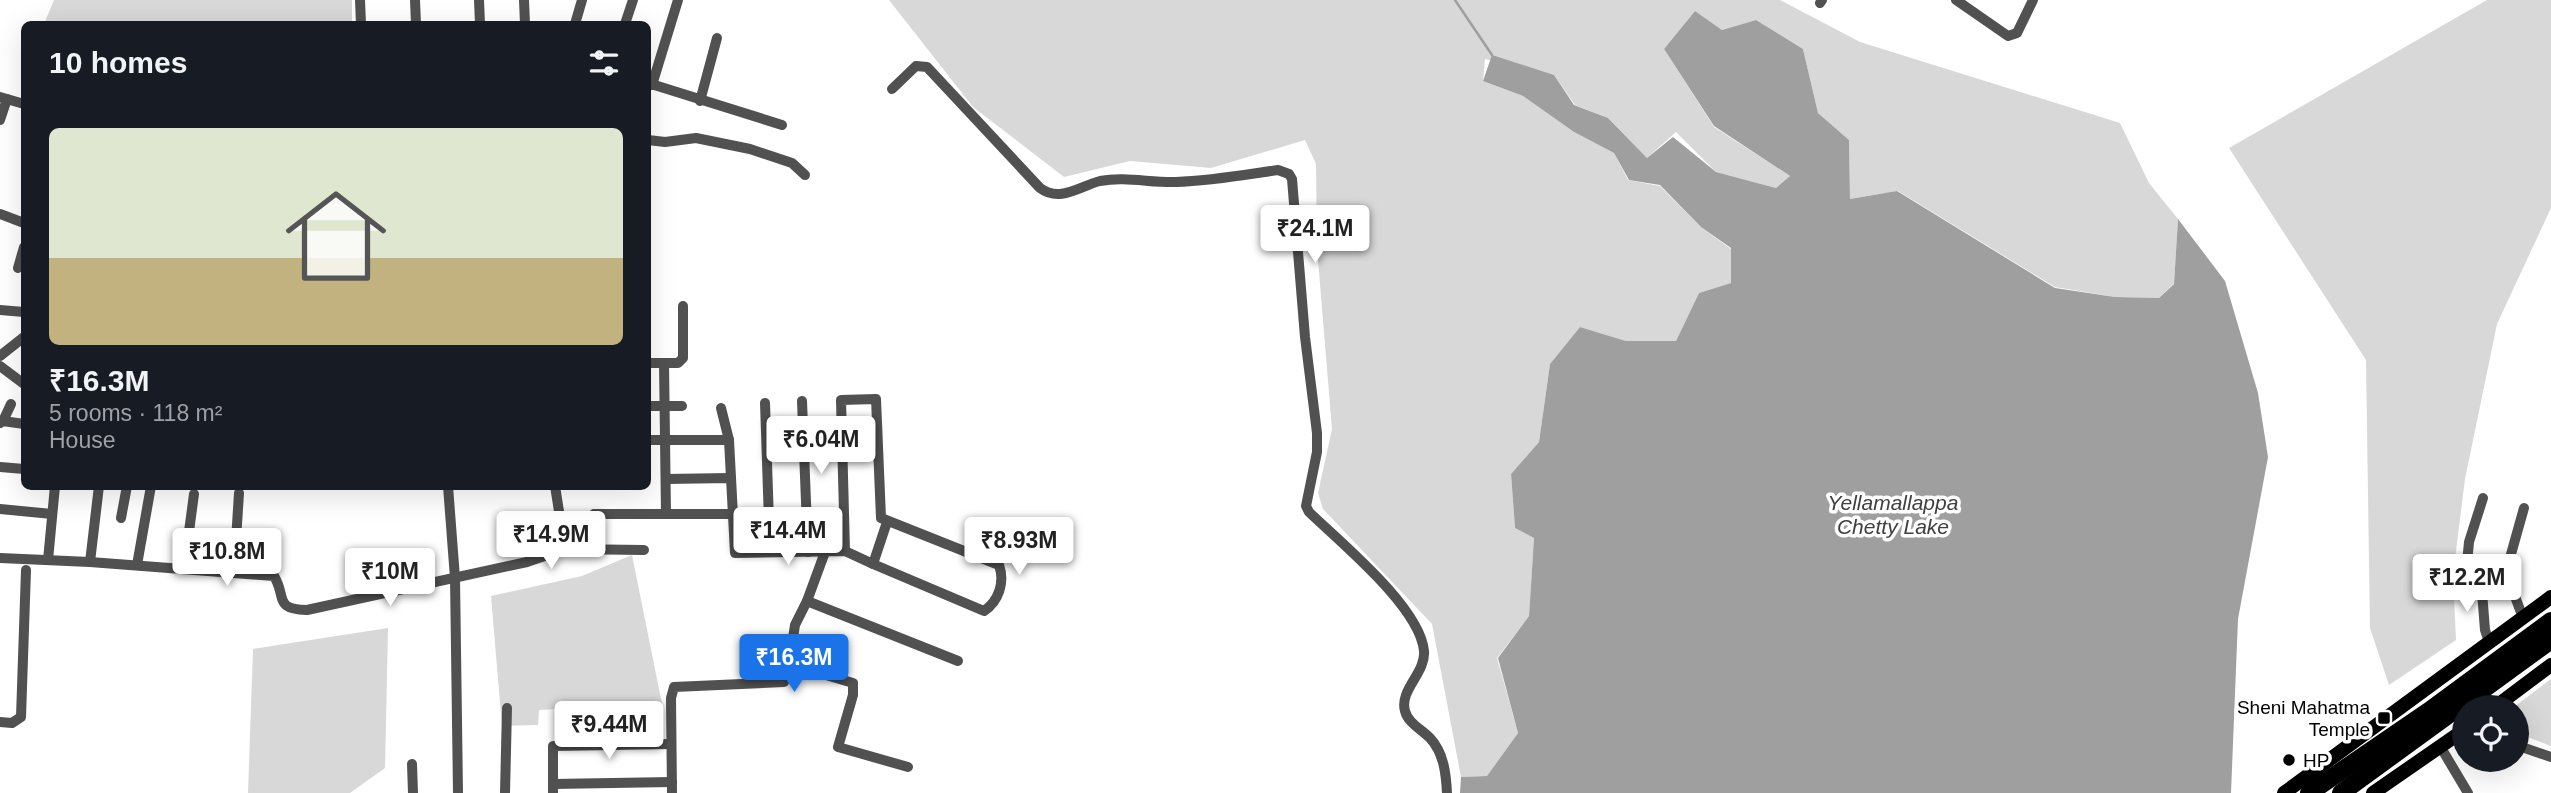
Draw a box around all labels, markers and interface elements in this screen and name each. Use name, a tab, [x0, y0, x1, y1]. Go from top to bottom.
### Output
icon: filters	[585, 44, 623, 82]
text: 10 homes	[49, 46, 187, 79]
icon: home	[273, 173, 399, 299]
pin: ₹24.1M	[1258, 205, 1372, 265]
text: ₹24.1M	[1276, 215, 1354, 241]
text: ₹16.3M	[49, 364, 150, 397]
text: 5 rooms · 118 m²	[49, 400, 222, 426]
pin: ₹6.04M	[764, 416, 878, 476]
text: ₹6.04M	[782, 426, 860, 452]
text: House	[49, 427, 115, 453]
water label: Yellamallappa Chetty Lake	[1828, 491, 1958, 538]
pin: ₹14.4M	[731, 508, 845, 567]
pin: ₹14.9M	[494, 512, 608, 571]
text: ₹14.4M	[749, 517, 827, 543]
pin: ₹8.93M	[962, 518, 1076, 577]
text: ₹14.9M	[512, 521, 590, 547]
text: ₹8.93M	[980, 527, 1058, 553]
pin: ₹10.8M	[170, 528, 284, 588]
text: ₹10.8M	[188, 538, 266, 564]
pin: ₹10M	[349, 548, 431, 608]
pin: ₹12.2M	[2410, 554, 2524, 614]
text: ₹10M	[361, 558, 419, 584]
text: ₹12.2M	[2428, 564, 2506, 590]
pin: ₹16.3M	[737, 634, 851, 694]
text: ₹16.3M	[755, 644, 833, 670]
map controls	[2452, 695, 2529, 772]
button: locate	[2452, 695, 2529, 772]
place label: Sheni Mahatma Temple	[2237, 697, 2370, 740]
pin: ₹9.44M	[552, 702, 666, 761]
marker: Sheni Mahatma Temple	[2376, 710, 2392, 726]
text: ₹9.44M	[570, 711, 648, 737]
place label: HP	[2303, 750, 2329, 771]
marker: HP	[2281, 752, 2297, 768]

